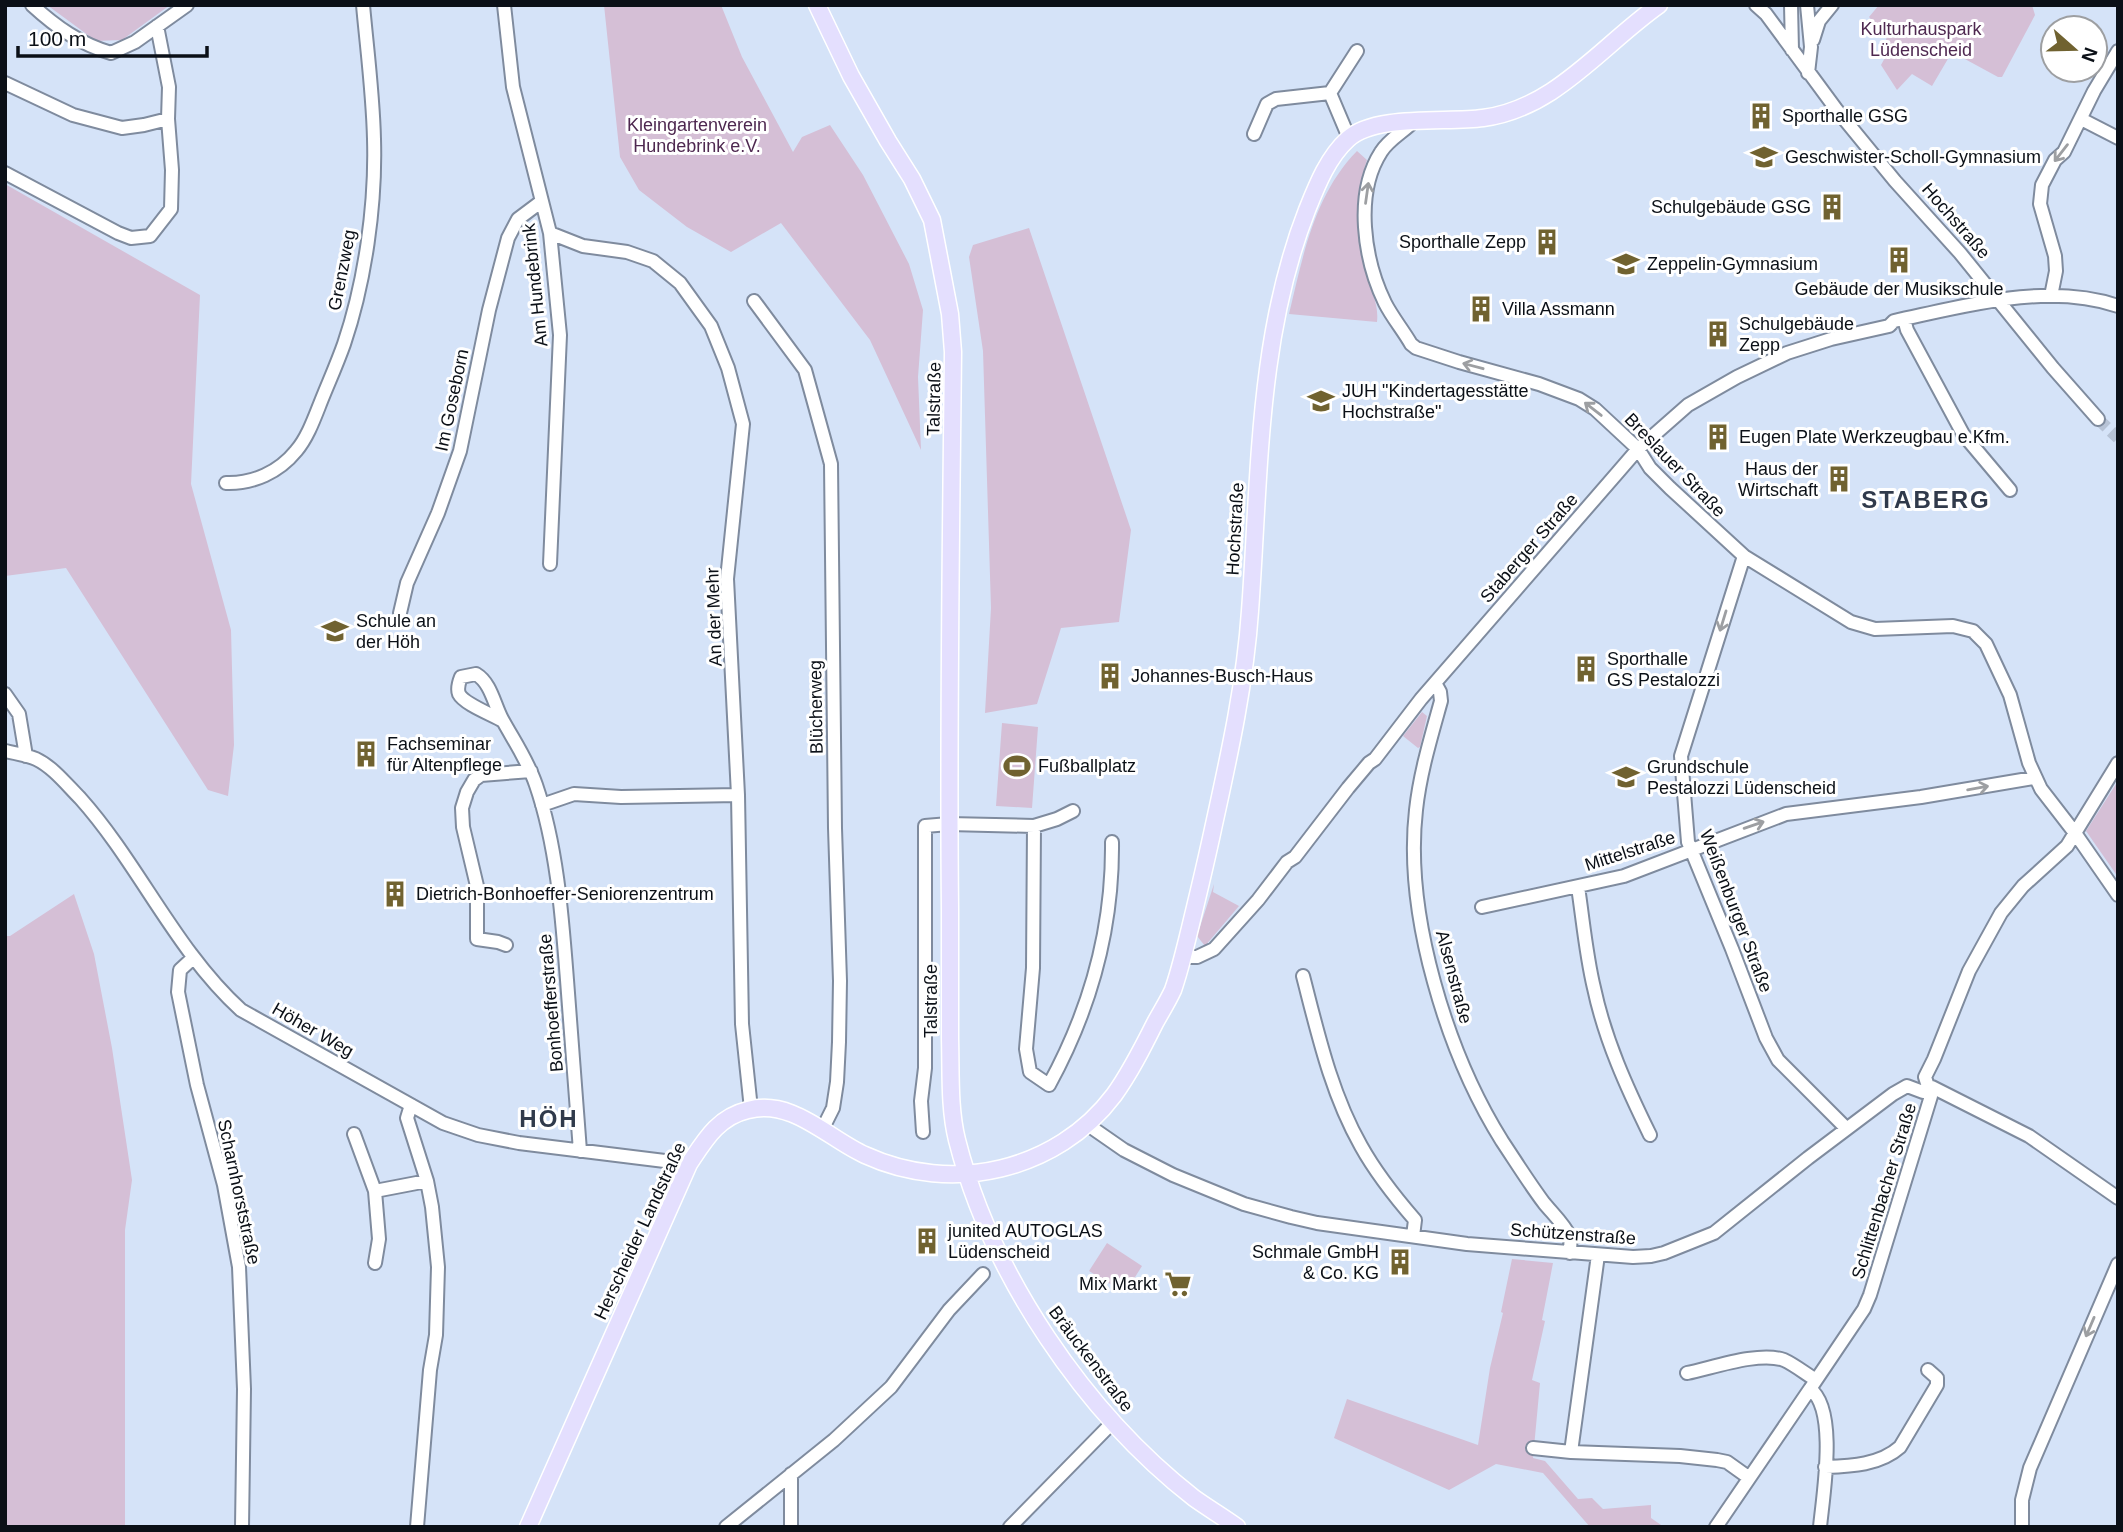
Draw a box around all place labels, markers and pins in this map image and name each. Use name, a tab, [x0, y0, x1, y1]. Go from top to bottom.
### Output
building icon: Sporthalle GSG	[1746, 101, 1776, 131]
place label: Sporthalle GSG	[1782, 106, 1908, 126]
school or university icon: Geschwister-Scholl-Gymnasium	[1749, 142, 1779, 172]
place label: Geschwister-Scholl-Gymnasium	[1785, 147, 2041, 167]
building icon: Schulgebäude GSG	[1817, 192, 1847, 222]
place label: Schulgebäude GSG	[1651, 197, 1811, 217]
building icon: Sporthalle Zepp	[1532, 227, 1562, 257]
place label: Sporthalle Zepp	[1399, 232, 1526, 252]
building icon: Gebäude der Musikschule	[1884, 245, 1914, 275]
school or university icon: Zeppelin-Gymnasium	[1611, 249, 1641, 279]
place label: Zeppelin-Gymnasium	[1647, 254, 1818, 274]
place label: Gebäude der Musikschule	[1794, 279, 2004, 299]
building icon: Villa Assmann	[1466, 294, 1496, 324]
place label: Villa Assmann	[1502, 299, 1615, 319]
place label: Schulgebäude Zepp	[1739, 314, 1854, 355]
building icon: Schulgebäude Zepp	[1703, 319, 1733, 349]
place label: JUH "Kindertagesstätte Hochstraße"	[1342, 381, 1528, 422]
school or university icon: JUH "Kindertagesstätte Hochstraße"	[1306, 386, 1336, 416]
building icon: Eugen Plate Werkzeugbau e.Kfm.	[1703, 422, 1733, 452]
place label: Eugen Plate Werkzeugbau e.Kfm.	[1739, 427, 2010, 447]
place label: Haus der Wirtschaft	[1738, 459, 1818, 500]
building icon: Haus der Wirtschaft	[1824, 464, 1854, 494]
place label: Schule an der Höh	[356, 611, 436, 652]
school or university icon: Schule an der Höh	[320, 616, 350, 646]
place label: Sporthalle GS Pestalozzi	[1607, 649, 1720, 690]
building icon: Sporthalle GS Pestalozzi	[1571, 654, 1601, 684]
building icon: Johannes-Busch-Haus	[1095, 661, 1125, 691]
place label: Johannes-Busch-Haus	[1131, 666, 1313, 686]
place label: Fachseminar für Altenpflege	[387, 734, 502, 775]
building icon: Fachseminar für Altenpflege	[351, 739, 381, 769]
sports icon: Fußballplatz	[1002, 751, 1032, 781]
place label: Fußballplatz	[1038, 756, 1136, 776]
place label: Grundschule Pestalozzi Lüdenscheid	[1647, 757, 1836, 798]
school or university icon: Grundschule Pestalozzi Lüdenscheid	[1611, 762, 1641, 792]
building icon: Dietrich-Bonhoeffer-Seniorenzentrum	[380, 879, 410, 909]
place label: Dietrich-Bonhoeffer-Seniorenzentrum	[416, 884, 714, 904]
place label: junited AUTOGLAS Lüdenscheid	[947, 1221, 1103, 1262]
building icon: junited AUTOGLAS Lüdenscheid	[912, 1226, 942, 1256]
place label: Schmale GmbH & Co. KG	[1252, 1242, 1379, 1283]
building icon: Schmale GmbH & Co. KG	[1385, 1247, 1415, 1277]
supermarket icon: Mix Markt	[1163, 1269, 1193, 1299]
place label: Mix Markt	[1079, 1274, 1157, 1294]

